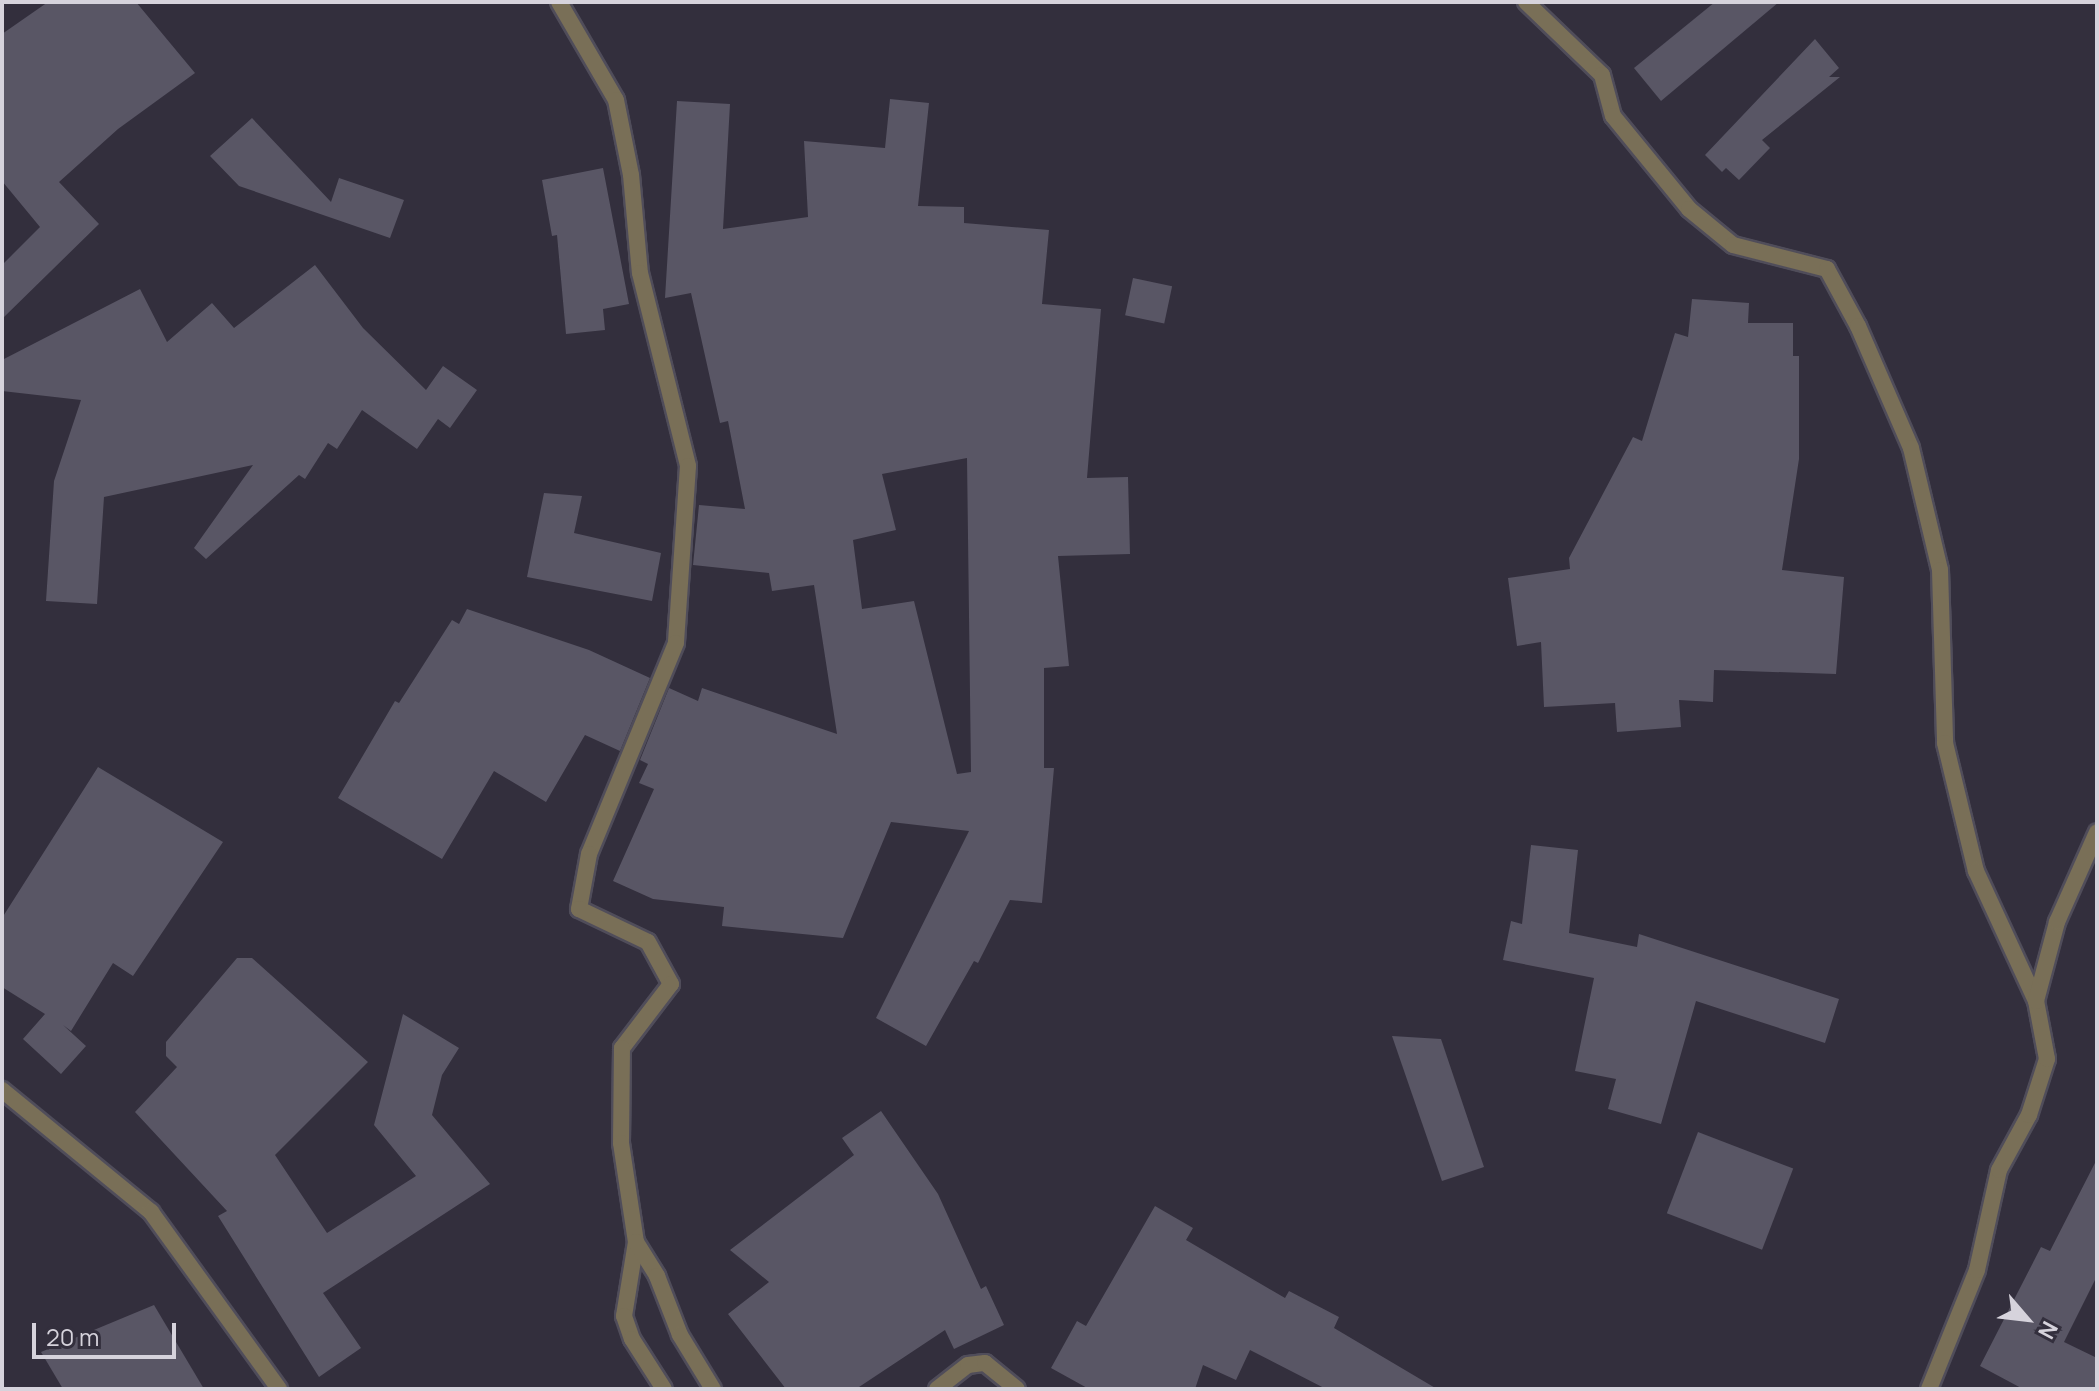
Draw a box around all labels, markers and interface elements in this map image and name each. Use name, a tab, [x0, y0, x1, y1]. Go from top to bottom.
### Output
north arrow	[1987, 1279, 2067, 1359]
scale bar	[36, 1307, 180, 1357]
text: N	[2031, 1316, 2065, 1344]
text: 20 m	[46, 1320, 99, 1353]

